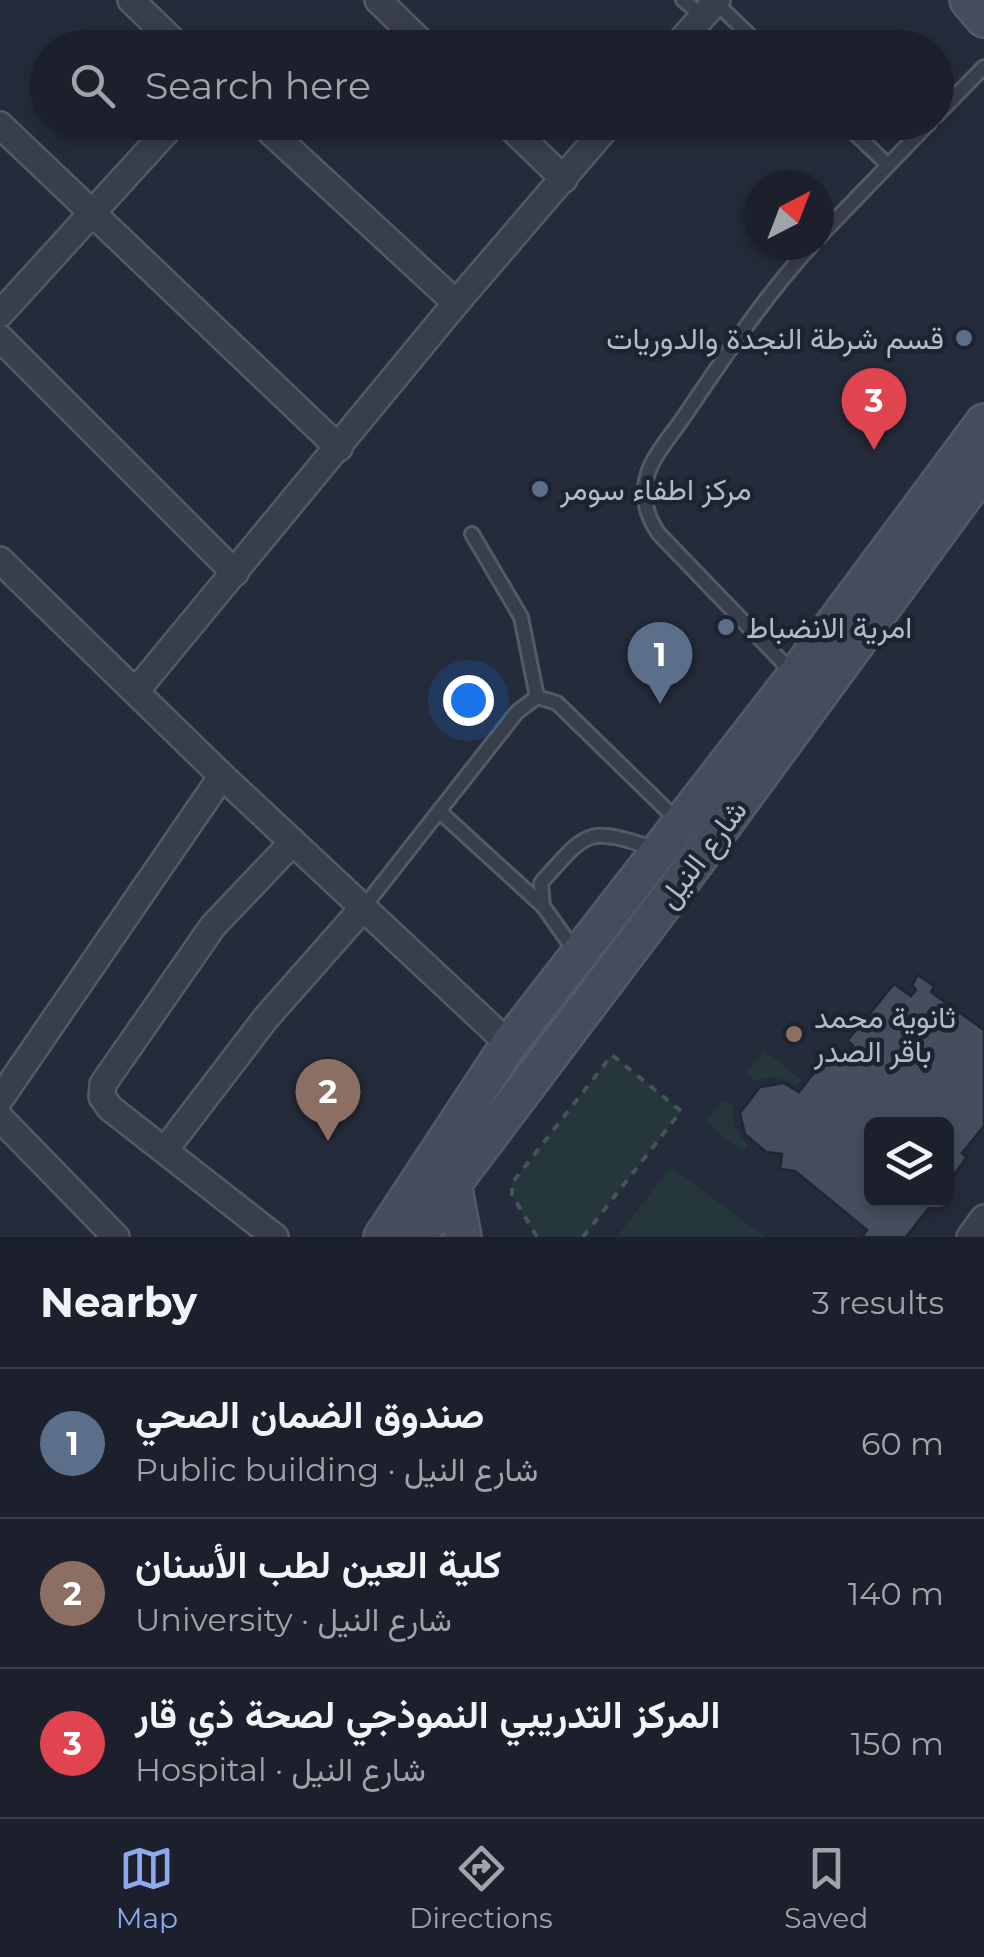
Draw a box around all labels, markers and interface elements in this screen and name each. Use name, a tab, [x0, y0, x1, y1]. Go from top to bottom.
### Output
search box	[30, 30, 954, 140]
icon: search	[65, 58, 120, 113]
text: Search here	[145, 62, 371, 109]
north arrow	[744, 170, 834, 260]
place label: قسم شرطة النجدة والدوريات	[606, 320, 944, 358]
marker: قسم شرطة النجدة والدوريات	[953, 327, 975, 349]
pin: 3	[842, 368, 906, 450]
place label: مركز اطفاء سومر	[559, 471, 751, 508]
marker: مركز اطفاء سومر	[529, 478, 551, 500]
place label: امرية الانضباط	[746, 609, 912, 646]
marker: امرية الانضباط	[715, 616, 737, 638]
pin: 1	[628, 622, 692, 704]
your location	[443, 675, 494, 726]
street label: شارع النيل	[649, 793, 756, 917]
place label: ثانوية محمد باقر الصدر	[813, 999, 956, 1070]
marker: ثانوية محمد باقر الصدر	[783, 1023, 805, 1045]
pin: 2	[296, 1058, 360, 1141]
map controls	[864, 1117, 954, 1207]
button: layers	[864, 1117, 954, 1207]
text: Nearby	[40, 1276, 197, 1328]
text: 3 results	[812, 1283, 944, 1322]
text: صندوق الضمان الصحي	[135, 1391, 484, 1438]
text: 1	[66, 1424, 79, 1463]
text: 60 m	[861, 1424, 944, 1463]
text: Public building · شارع النيل	[135, 1450, 538, 1489]
text: كلية العين لطب الأسنان	[135, 1541, 502, 1588]
text: 2	[63, 1574, 82, 1613]
text: 140 m	[848, 1574, 944, 1613]
text: University · شارع النيل	[135, 1600, 452, 1639]
text: المركز التدريبي النموذجي لصحة ذي قار	[135, 1691, 720, 1738]
text: 3	[63, 1724, 82, 1763]
text: 150 m	[851, 1724, 944, 1763]
text: Hospital · شارع النيل	[135, 1750, 426, 1789]
tab: Map	[116, 1841, 178, 1935]
tab: Directions	[409, 1841, 553, 1935]
tab: Saved	[784, 1841, 868, 1935]

